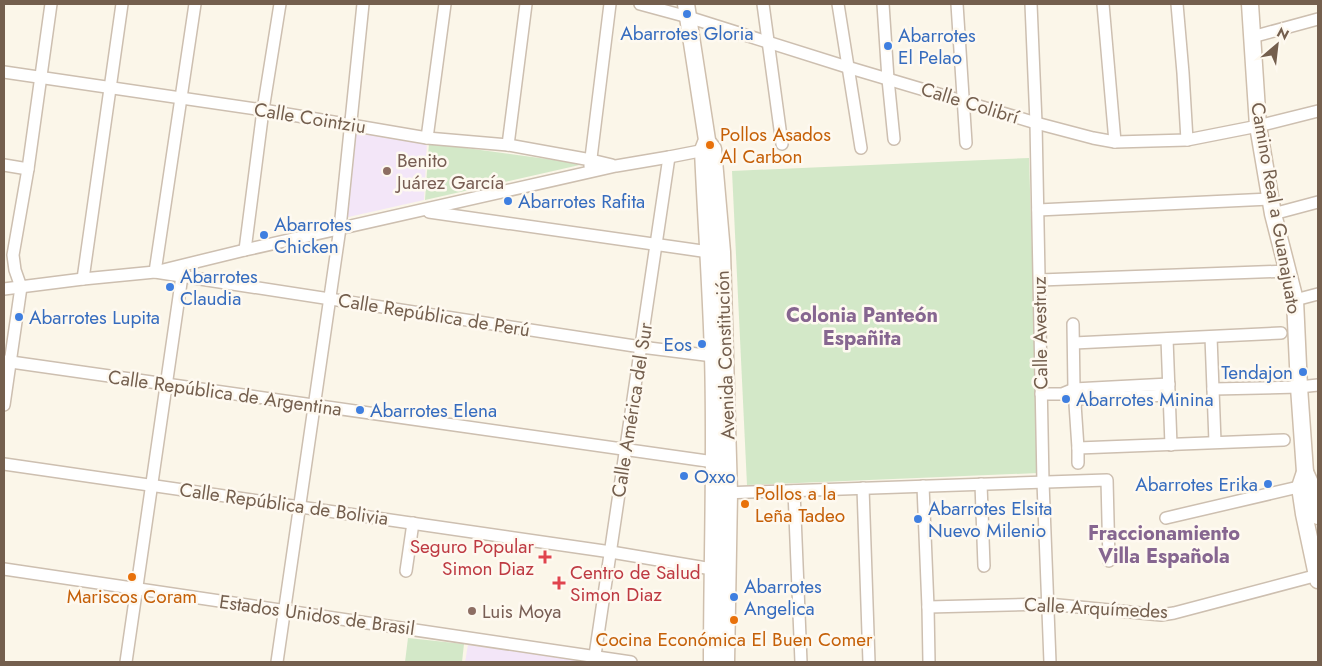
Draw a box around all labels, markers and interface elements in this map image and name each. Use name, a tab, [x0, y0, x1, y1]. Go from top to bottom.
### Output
marker: Abarrotes Gloria	[681, 8, 693, 20]
place label: Abarrotes Gloria	[620, 20, 754, 47]
north arrow	[1252, 20, 1302, 70]
place label: Abarrotes El Pelao	[898, 22, 976, 71]
text: N	[1273, 22, 1293, 45]
marker: Abarrotes El Pelao	[882, 40, 894, 52]
street label: Calle Colibrí	[918, 75, 1023, 131]
street label: Calle Cointziu	[252, 96, 368, 140]
street label: Camino Real a Guanajuato	[1244, 100, 1308, 316]
place label: Pollos Asados Al Carbon	[720, 121, 831, 170]
marker: Pollos Asados Al Carbon	[704, 139, 716, 151]
place label: Benito Juárez García	[394, 147, 504, 196]
marker: Benito Juárez García	[381, 165, 393, 177]
place label: Abarrotes Rafita	[518, 188, 645, 215]
marker: Abarrotes Rafita	[502, 195, 514, 207]
place label: Abarrotes Chicken	[274, 211, 352, 260]
marker: Abarrotes Chicken	[258, 229, 270, 241]
place label: Abarrotes Claudia	[180, 263, 258, 312]
street label: Avenida Constitución	[709, 270, 741, 440]
street label: Calle Avestruz	[1026, 276, 1054, 390]
marker: Abarrotes Claudia	[164, 281, 176, 293]
street label: Calle República de Perú	[336, 286, 532, 344]
district label: Colonia Panteón Españita	[786, 301, 938, 353]
place label: Abarrotes Lupita	[29, 304, 160, 331]
marker: Abarrotes Lupita	[13, 311, 25, 323]
street label: Calle América del Sur	[605, 320, 659, 499]
place label: Eos	[664, 331, 692, 358]
marker: Eos	[696, 338, 708, 350]
place label: Tendajon	[1221, 359, 1293, 386]
street label: Calle República de Argentina	[106, 363, 344, 423]
marker: Tendajon	[1297, 366, 1309, 378]
place label: Abarrotes Minina	[1076, 386, 1214, 413]
marker: Abarrotes Minina	[1060, 393, 1072, 405]
place label: Abarrotes Elena	[370, 397, 497, 424]
marker: Abarrotes Elena	[354, 404, 366, 416]
place label: Oxxo	[694, 463, 736, 490]
marker: Oxxo	[678, 470, 690, 482]
place label: Abarrotes Erika	[1135, 471, 1258, 498]
street label: Calle República de Bolivia	[178, 476, 390, 532]
marker: Abarrotes Erika	[1262, 478, 1274, 490]
place label: Pollos a la Leña Tadeo	[755, 480, 845, 529]
place label: Abarrotes Elsita Nuevo Milenio	[928, 495, 1052, 544]
marker: Pollos a la Leña Tadeo	[739, 498, 751, 510]
marker: Abarrotes Elsita Nuevo Milenio	[912, 513, 924, 525]
district label: Fraccionamiento Villa Española	[1088, 519, 1240, 571]
place label: Seguro Popular Simon Diaz	[410, 533, 534, 582]
marker: Seguro Popular Simon Diaz	[538, 550, 552, 564]
place label: Centro de Salud Simon Diaz	[570, 559, 701, 608]
marker: Mariscos Coram	[126, 571, 138, 583]
place label: Abarrotes Angelica	[744, 573, 822, 622]
marker: Centro de Salud Simon Diaz	[552, 576, 566, 590]
place label: Mariscos Coram	[67, 583, 197, 610]
street label: Estados Unidos de Brasil	[217, 588, 417, 642]
marker: Abarrotes Angelica	[728, 591, 740, 603]
street label: Calle Arquímedes	[1024, 591, 1169, 625]
place label: Luis Moya	[482, 598, 561, 625]
marker: Luis Moya	[466, 605, 478, 617]
marker: Cocina Económica El Buen Comer	[728, 614, 740, 626]
place label: Cocina Económica El Buen Comer	[595, 626, 873, 653]

